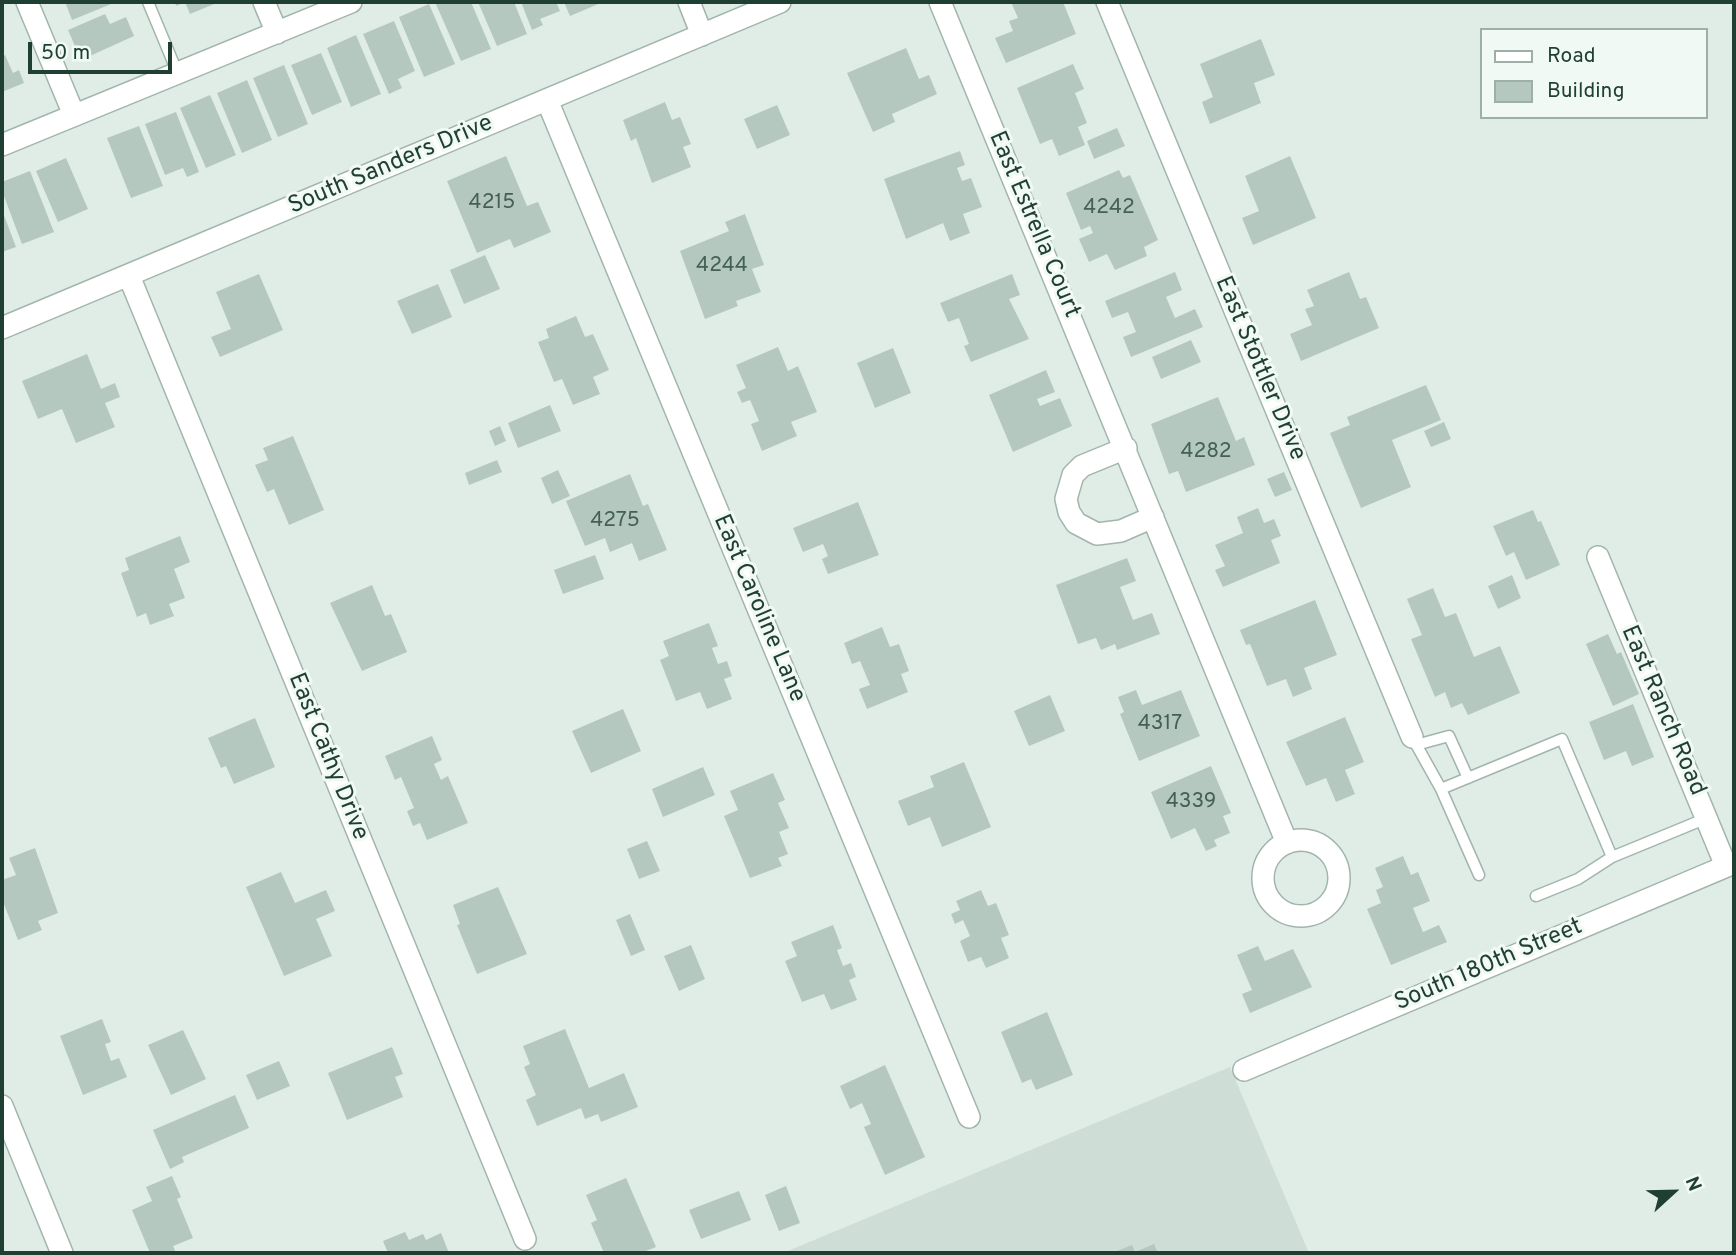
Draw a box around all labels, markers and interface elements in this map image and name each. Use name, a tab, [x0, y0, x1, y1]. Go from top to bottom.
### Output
scale bar	[32, 28, 175, 72]
legend	[1480, 28, 1708, 119]
text: 50 m	[41, 40, 90, 67]
text: Road	[1547, 43, 1596, 70]
text: Building	[1547, 78, 1625, 105]
street label: South Sanders Drive	[284, 110, 498, 222]
street label: East Estrella Court	[981, 127, 1085, 323]
house number: 4215	[469, 191, 515, 217]
house number: 4242	[1083, 196, 1135, 222]
house number: 4244	[696, 254, 748, 280]
street label: East Stottler Drive	[1207, 273, 1311, 465]
house number: 4282	[1180, 440, 1232, 466]
house number: 4275	[590, 509, 640, 535]
street label: East Caroline Lane	[705, 511, 811, 707]
street label: East Ranch Road	[1613, 622, 1711, 800]
street label: East Cathy Drive	[280, 669, 374, 845]
house number: 4317	[1138, 712, 1182, 738]
house number: 4339	[1166, 790, 1216, 816]
street label: South 180th Street	[1391, 913, 1587, 1019]
north arrow	[1638, 1157, 1708, 1227]
text: N	[1679, 1173, 1706, 1195]

